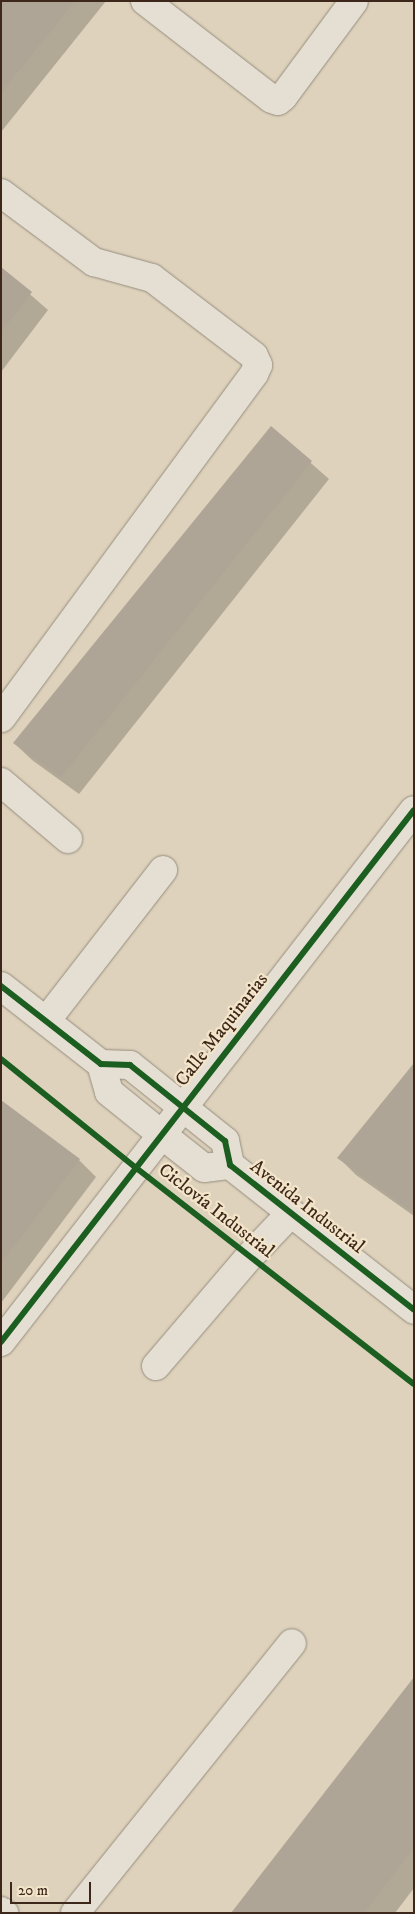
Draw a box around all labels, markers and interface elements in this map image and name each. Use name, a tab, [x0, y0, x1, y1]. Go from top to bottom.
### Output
street label: Calle Maquinarias	[171, 969, 273, 1091]
street label: Avenida Industrial	[245, 1155, 369, 1259]
street label: Ciclovía Industrial	[154, 1159, 278, 1263]
scale bar	[12, 1872, 94, 1904]
text: 20 m	[18, 1881, 48, 1900]

